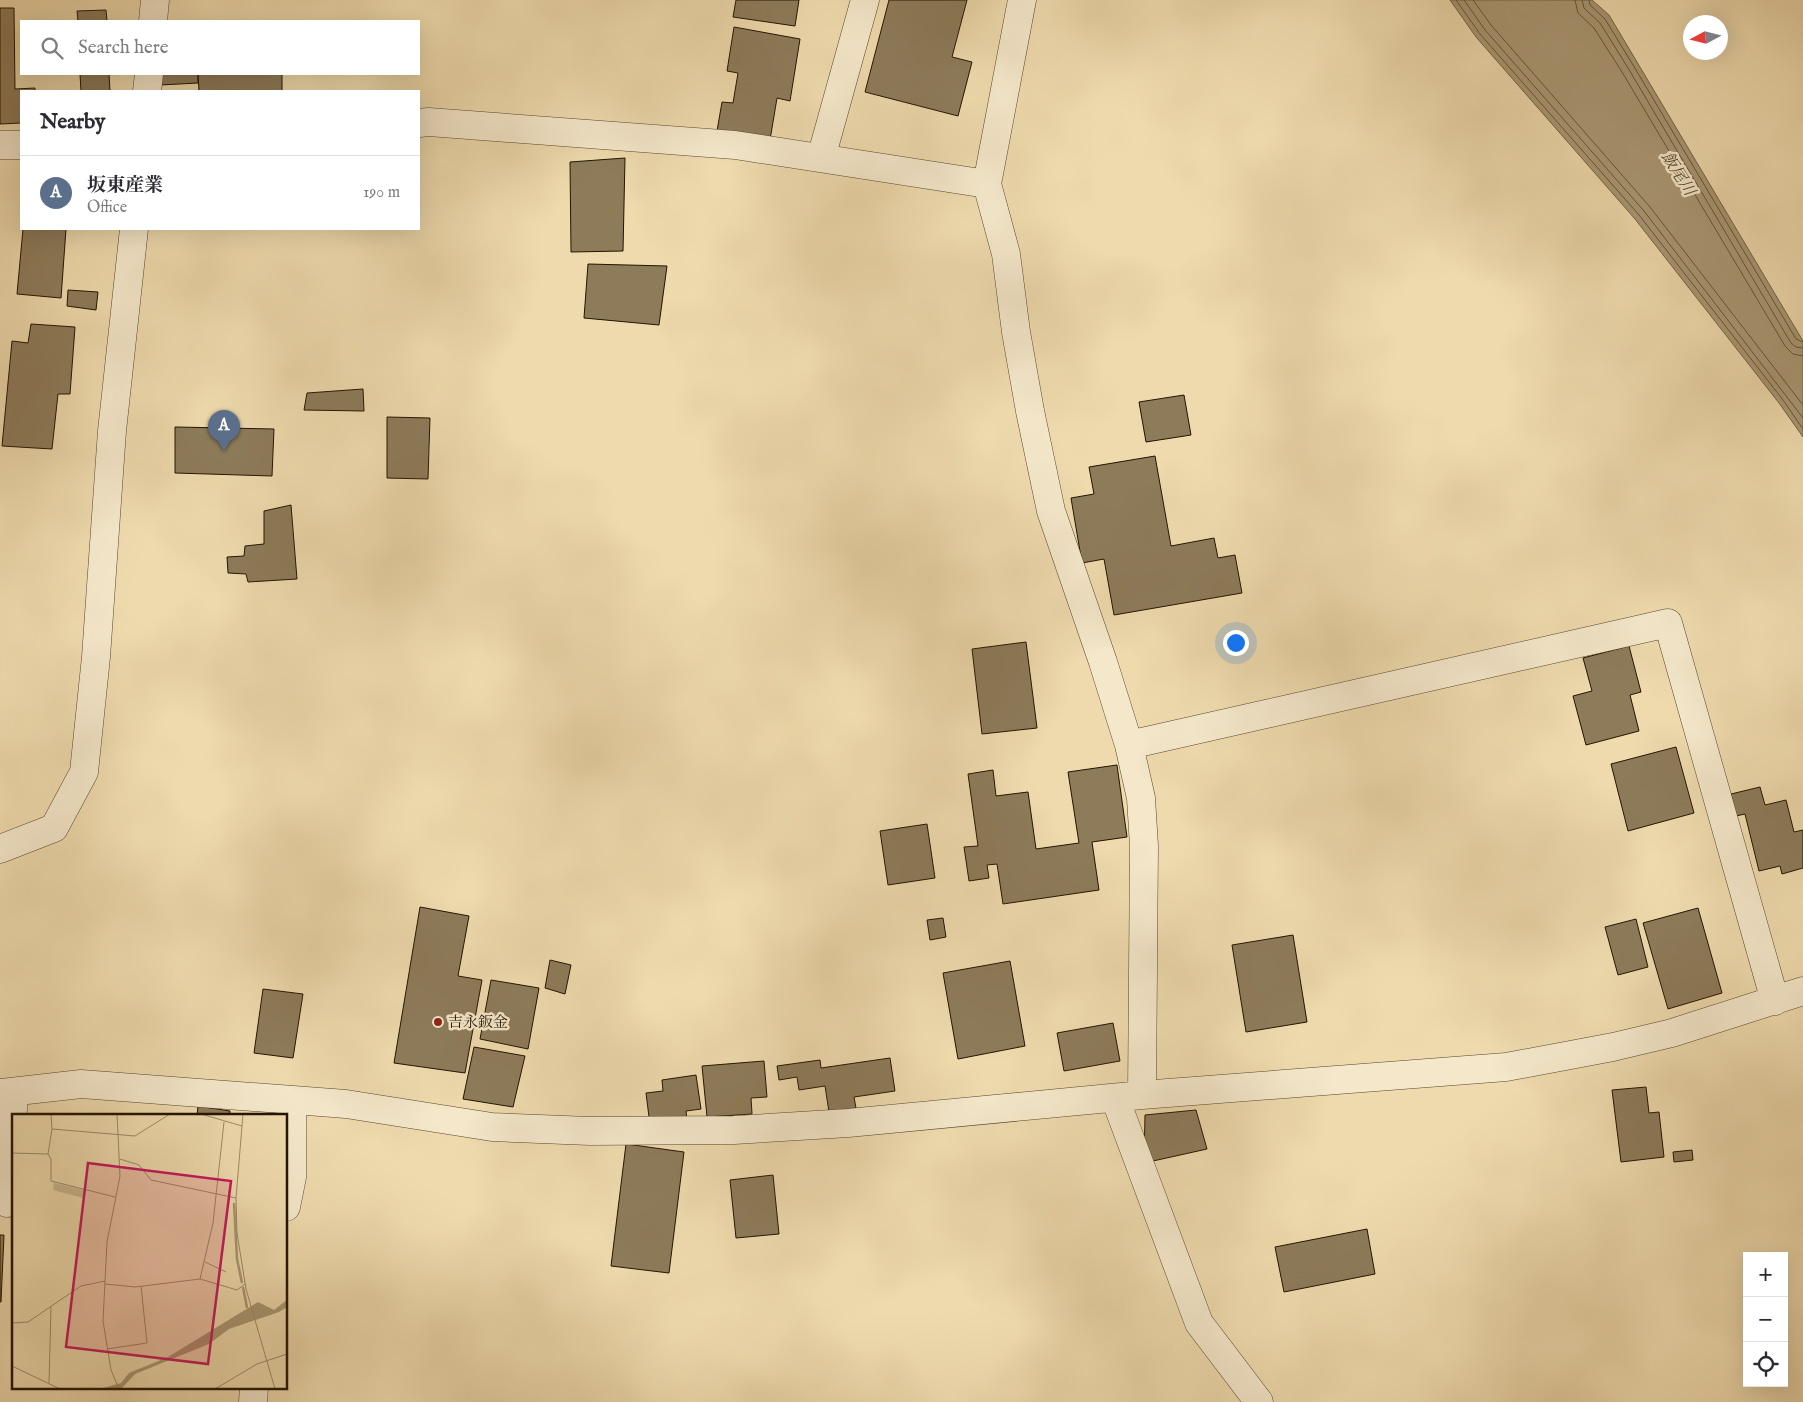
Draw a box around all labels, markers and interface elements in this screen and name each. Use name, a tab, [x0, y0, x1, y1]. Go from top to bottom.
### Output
north arrow	[1683, 15, 1728, 60]
search box	[20, 20, 420, 75]
icon: search	[38, 34, 66, 62]
text: Search here	[78, 36, 169, 60]
text: Nearby	[40, 109, 105, 136]
water label: 飯尾川	[1656, 148, 1700, 201]
text: 坂東産業	[87, 174, 163, 198]
text: A	[51, 183, 61, 203]
text: 190 m	[363, 183, 400, 203]
text: Office	[87, 198, 127, 218]
pin: A	[208, 410, 240, 451]
your location	[1223, 630, 1249, 656]
place label: 吉永鈑金	[448, 1013, 508, 1032]
marker: 吉永鈑金	[432, 1016, 444, 1028]
inset map	[12, 1114, 288, 1390]
map controls	[1743, 1252, 1788, 1387]
button: +	[1743, 1252, 1788, 1297]
button: −	[1743, 1297, 1788, 1342]
button: locate	[1743, 1342, 1788, 1387]

